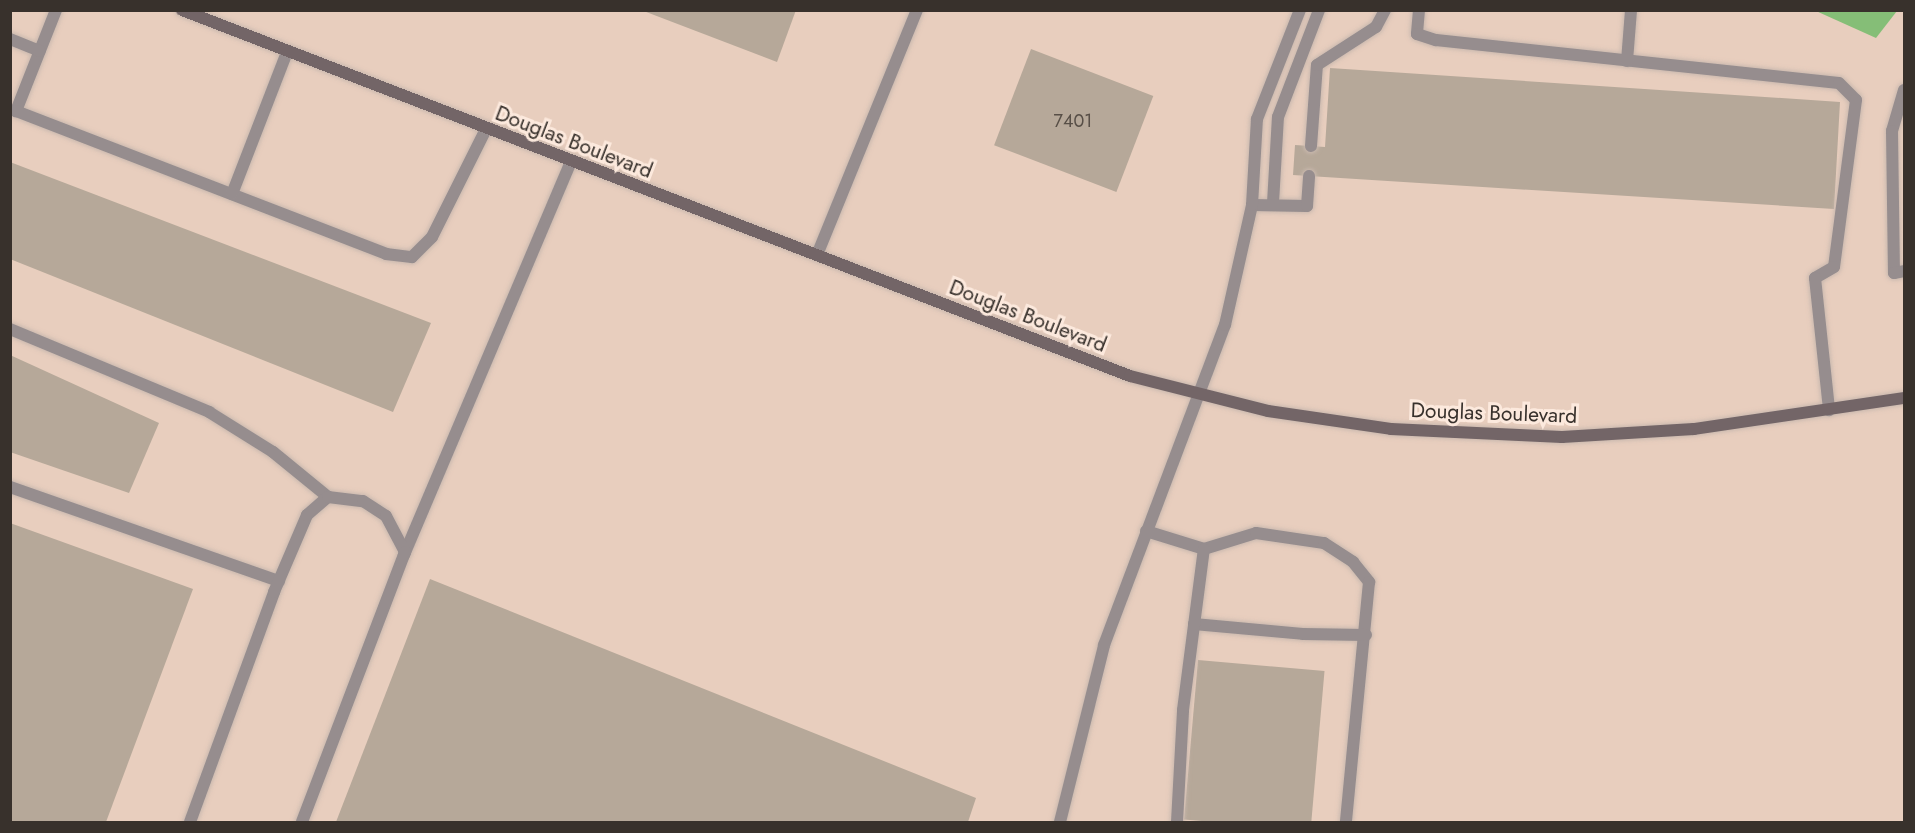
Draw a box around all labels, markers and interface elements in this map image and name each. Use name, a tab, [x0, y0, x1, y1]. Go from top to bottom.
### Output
street label: Douglas Boulevard	[492, 100, 656, 184]
house number: 7401	[1054, 110, 1092, 132]
street label: Douglas Boulevard	[946, 274, 1110, 358]
street label: Douglas Boulevard	[1410, 398, 1578, 428]

